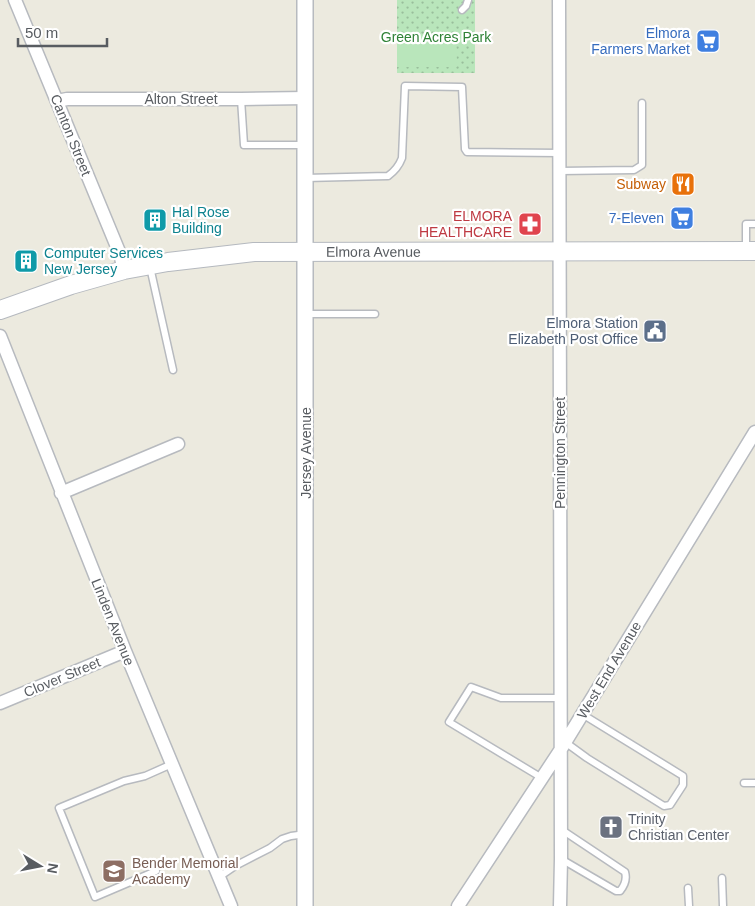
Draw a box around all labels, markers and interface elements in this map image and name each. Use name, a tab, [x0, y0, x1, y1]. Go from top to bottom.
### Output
scale bar	[18, 15, 106, 47]
text: 50 m	[25, 24, 58, 41]
place label: Elmora Farmers Market	[591, 25, 690, 57]
supermarket icon: Elmora Farmers Market	[695, 28, 721, 54]
park label: Green Acres Park	[381, 29, 492, 45]
street label: Alton Street	[144, 91, 218, 107]
street label: Canton Street	[47, 92, 95, 178]
restaurant icon: Subway	[670, 171, 696, 197]
place label: Subway	[616, 176, 666, 192]
place label: Hal Rose Building	[172, 204, 230, 236]
supermarket icon: 7-Eleven	[669, 205, 695, 231]
building icon: Hal Rose Building	[142, 207, 168, 233]
place label: ELMORA HEALTHCARE	[419, 208, 513, 240]
place label: 7-Eleven	[609, 210, 664, 226]
pharmacy icon: ELMORA HEALTHCARE	[517, 211, 543, 237]
street label: Elmora Avenue	[326, 244, 421, 260]
place label: Computer Services New Jersey	[44, 245, 163, 277]
building icon: Computer Services New Jersey	[13, 248, 39, 274]
place label: Elmora Station Elizabeth Post Office	[508, 315, 638, 347]
public building icon: Elmora Station Elizabeth Post Office	[642, 318, 668, 344]
street label: Pennington Street	[552, 397, 568, 509]
street label: Jersey Avenue	[298, 407, 314, 499]
street label: Linden Avenue	[88, 576, 138, 668]
street label: West End Avenue	[574, 618, 644, 722]
street label: Clover Street	[21, 654, 103, 700]
place label: Trinity Christian Center	[628, 811, 729, 843]
church icon: Trinity Christian Center	[598, 814, 624, 840]
north arrow	[15, 841, 65, 891]
place label: Bender Memorial Academy	[132, 855, 239, 887]
school or university icon: Bender Memorial Academy	[101, 858, 127, 884]
text: N	[44, 862, 62, 875]

